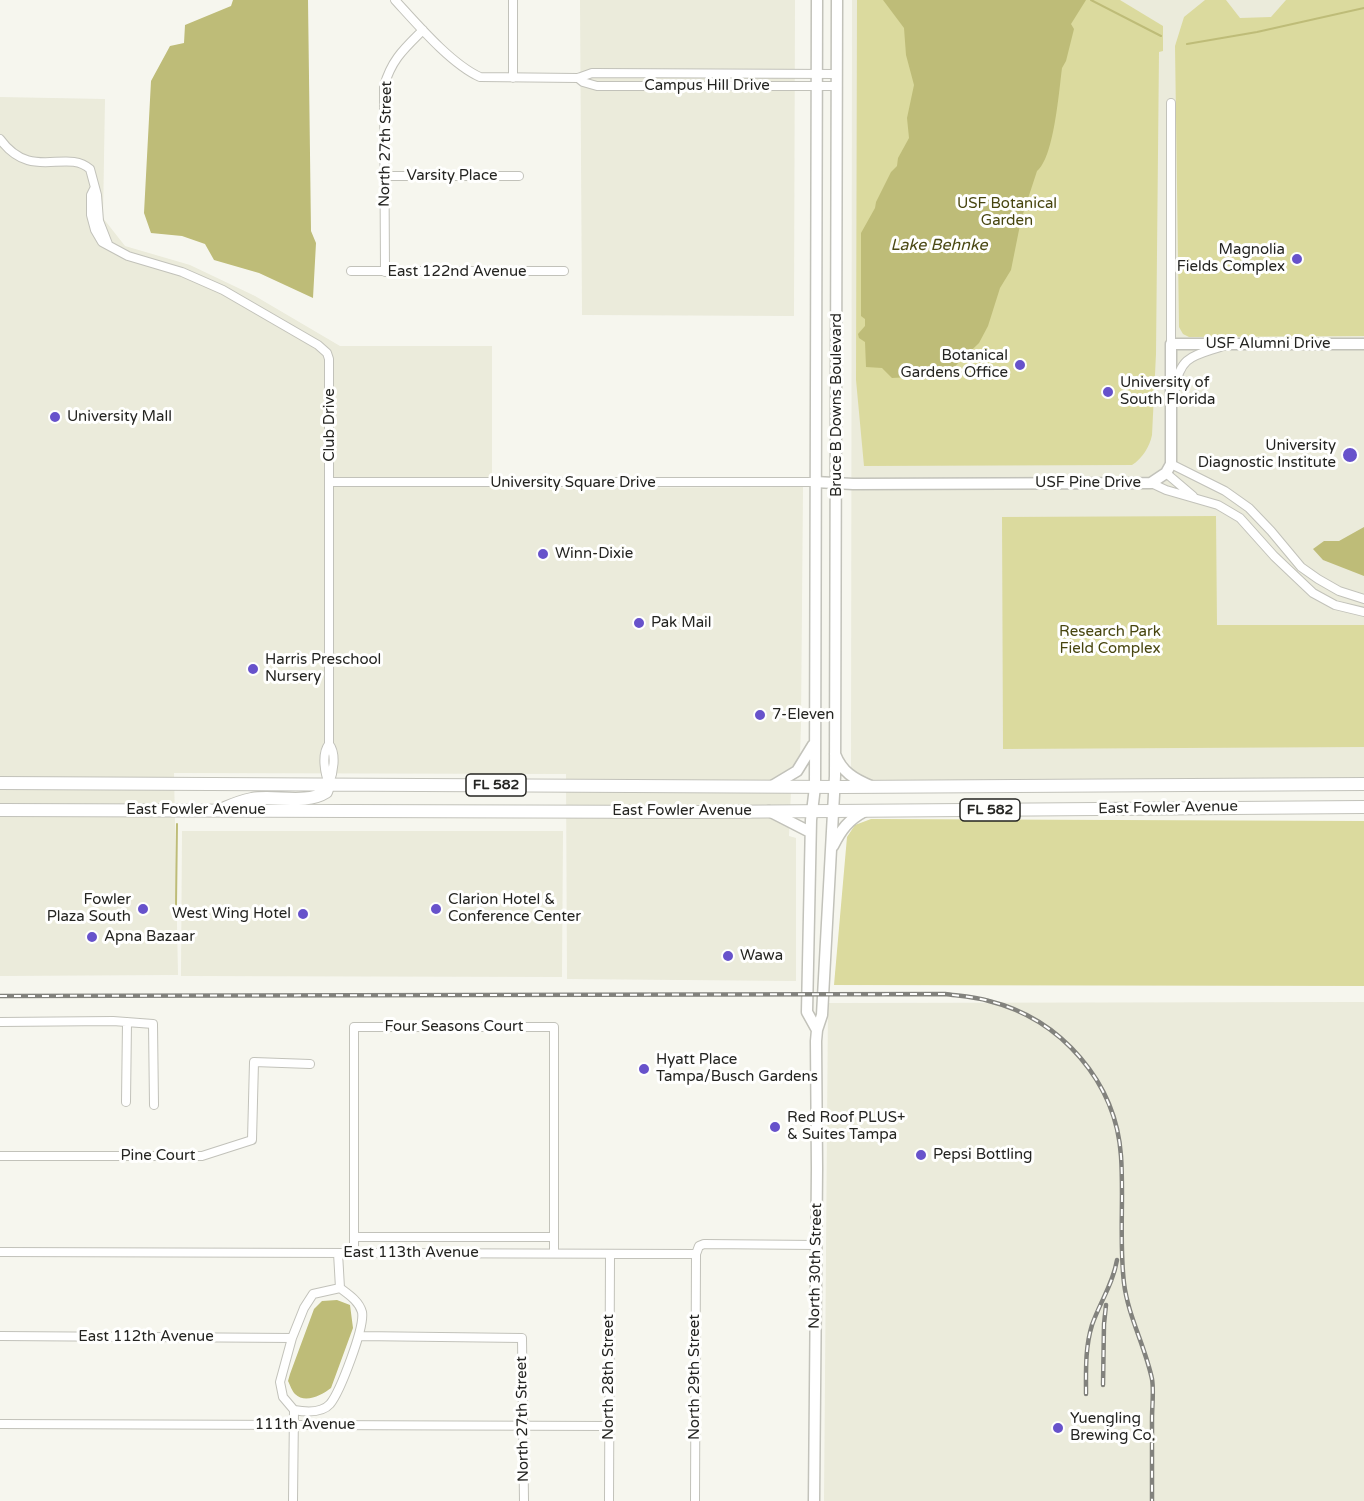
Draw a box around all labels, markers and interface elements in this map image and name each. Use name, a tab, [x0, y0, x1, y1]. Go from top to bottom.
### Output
street label: Campus Hill Drive	[644, 77, 770, 95]
street label: North 27th Street	[376, 81, 396, 207]
street label: Varsity Place	[407, 167, 497, 185]
park label: USF Botanical Garden	[957, 195, 1057, 230]
water label: Lake Behnke	[890, 236, 988, 256]
place label: Magnolia Fields Complex	[1177, 241, 1285, 276]
marker: Magnolia Fields Complex	[1290, 252, 1304, 266]
street label: East 122nd Avenue	[387, 263, 527, 281]
street label: Bruce B Downs Boulevard	[828, 313, 846, 497]
street label: USF Alumni Drive	[1205, 335, 1331, 353]
place label: Botanical Gardens Office	[900, 347, 1008, 382]
marker: Botanical Gardens Office	[1013, 358, 1027, 372]
place label: University of South Florida	[1120, 374, 1216, 409]
marker: University of South Florida	[1101, 385, 1115, 399]
street label: Club Drive	[321, 388, 339, 462]
place label: University Mall	[67, 408, 172, 426]
marker: University Mall	[48, 410, 62, 424]
place label: University Diagnostic Institute	[1198, 437, 1336, 472]
marker: University Diagnostic Institute	[1341, 446, 1359, 464]
street label: University Square Drive	[490, 474, 656, 492]
street label: USF Pine Drive	[1035, 474, 1141, 492]
place label: Winn-Dixie	[555, 545, 633, 563]
marker: Winn-Dixie	[536, 547, 550, 561]
place label: Pak Mail	[651, 614, 712, 632]
marker: Pak Mail	[632, 616, 646, 630]
park label: Research Park Field Complex	[1059, 623, 1161, 658]
place label: Harris Preschool Nursery	[265, 651, 381, 686]
marker: Harris Preschool Nursery	[246, 662, 260, 676]
place label: 7-Eleven	[772, 706, 834, 724]
marker: 7-Eleven	[753, 708, 767, 722]
road number: FL 582	[466, 774, 526, 796]
street label: East Fowler Avenue	[1098, 798, 1238, 818]
road number: FL 582	[960, 799, 1020, 821]
street label: East Fowler Avenue	[126, 801, 266, 819]
street label: East Fowler Avenue	[612, 802, 752, 820]
place label: Fowler Plaza South	[47, 891, 131, 926]
place label: Clarion Hotel & Conference Center	[448, 891, 581, 926]
marker: Fowler Plaza South	[136, 902, 150, 916]
marker: Clarion Hotel & Conference Center	[429, 902, 443, 916]
place label: West Wing Hotel	[172, 905, 291, 923]
marker: West Wing Hotel	[296, 907, 310, 921]
place label: Apna Bazaar	[104, 928, 195, 946]
marker: Apna Bazaar	[85, 930, 99, 944]
place label: Wawa	[740, 947, 783, 965]
marker: Wawa	[721, 949, 735, 963]
street label: Four Seasons Court	[384, 1018, 524, 1036]
place label: Hyatt Place Tampa/Busch Gardens	[656, 1051, 818, 1086]
marker: Hyatt Place Tampa/Busch Gardens	[637, 1062, 651, 1076]
place label: Red Roof PLUS+ & Suites Tampa	[787, 1109, 905, 1144]
marker: Red Roof PLUS+ & Suites Tampa	[768, 1120, 782, 1134]
place label: Pepsi Bottling	[933, 1146, 1033, 1164]
street label: Pine Court	[120, 1147, 196, 1165]
marker: Pepsi Bottling	[914, 1148, 928, 1162]
street label: North 30th Street	[806, 1203, 826, 1329]
street label: East 113th Avenue	[343, 1244, 479, 1262]
street label: North 28th Street	[600, 1314, 618, 1440]
street label: North 29th Street	[686, 1314, 704, 1440]
street label: East 112th Avenue	[78, 1328, 214, 1346]
street label: North 27th Street	[513, 1356, 533, 1482]
place label: Yuengling Brewing Co.	[1070, 1410, 1155, 1445]
street label: 111th Avenue	[255, 1416, 355, 1434]
marker: Yuengling Brewing Co.	[1051, 1421, 1065, 1435]

